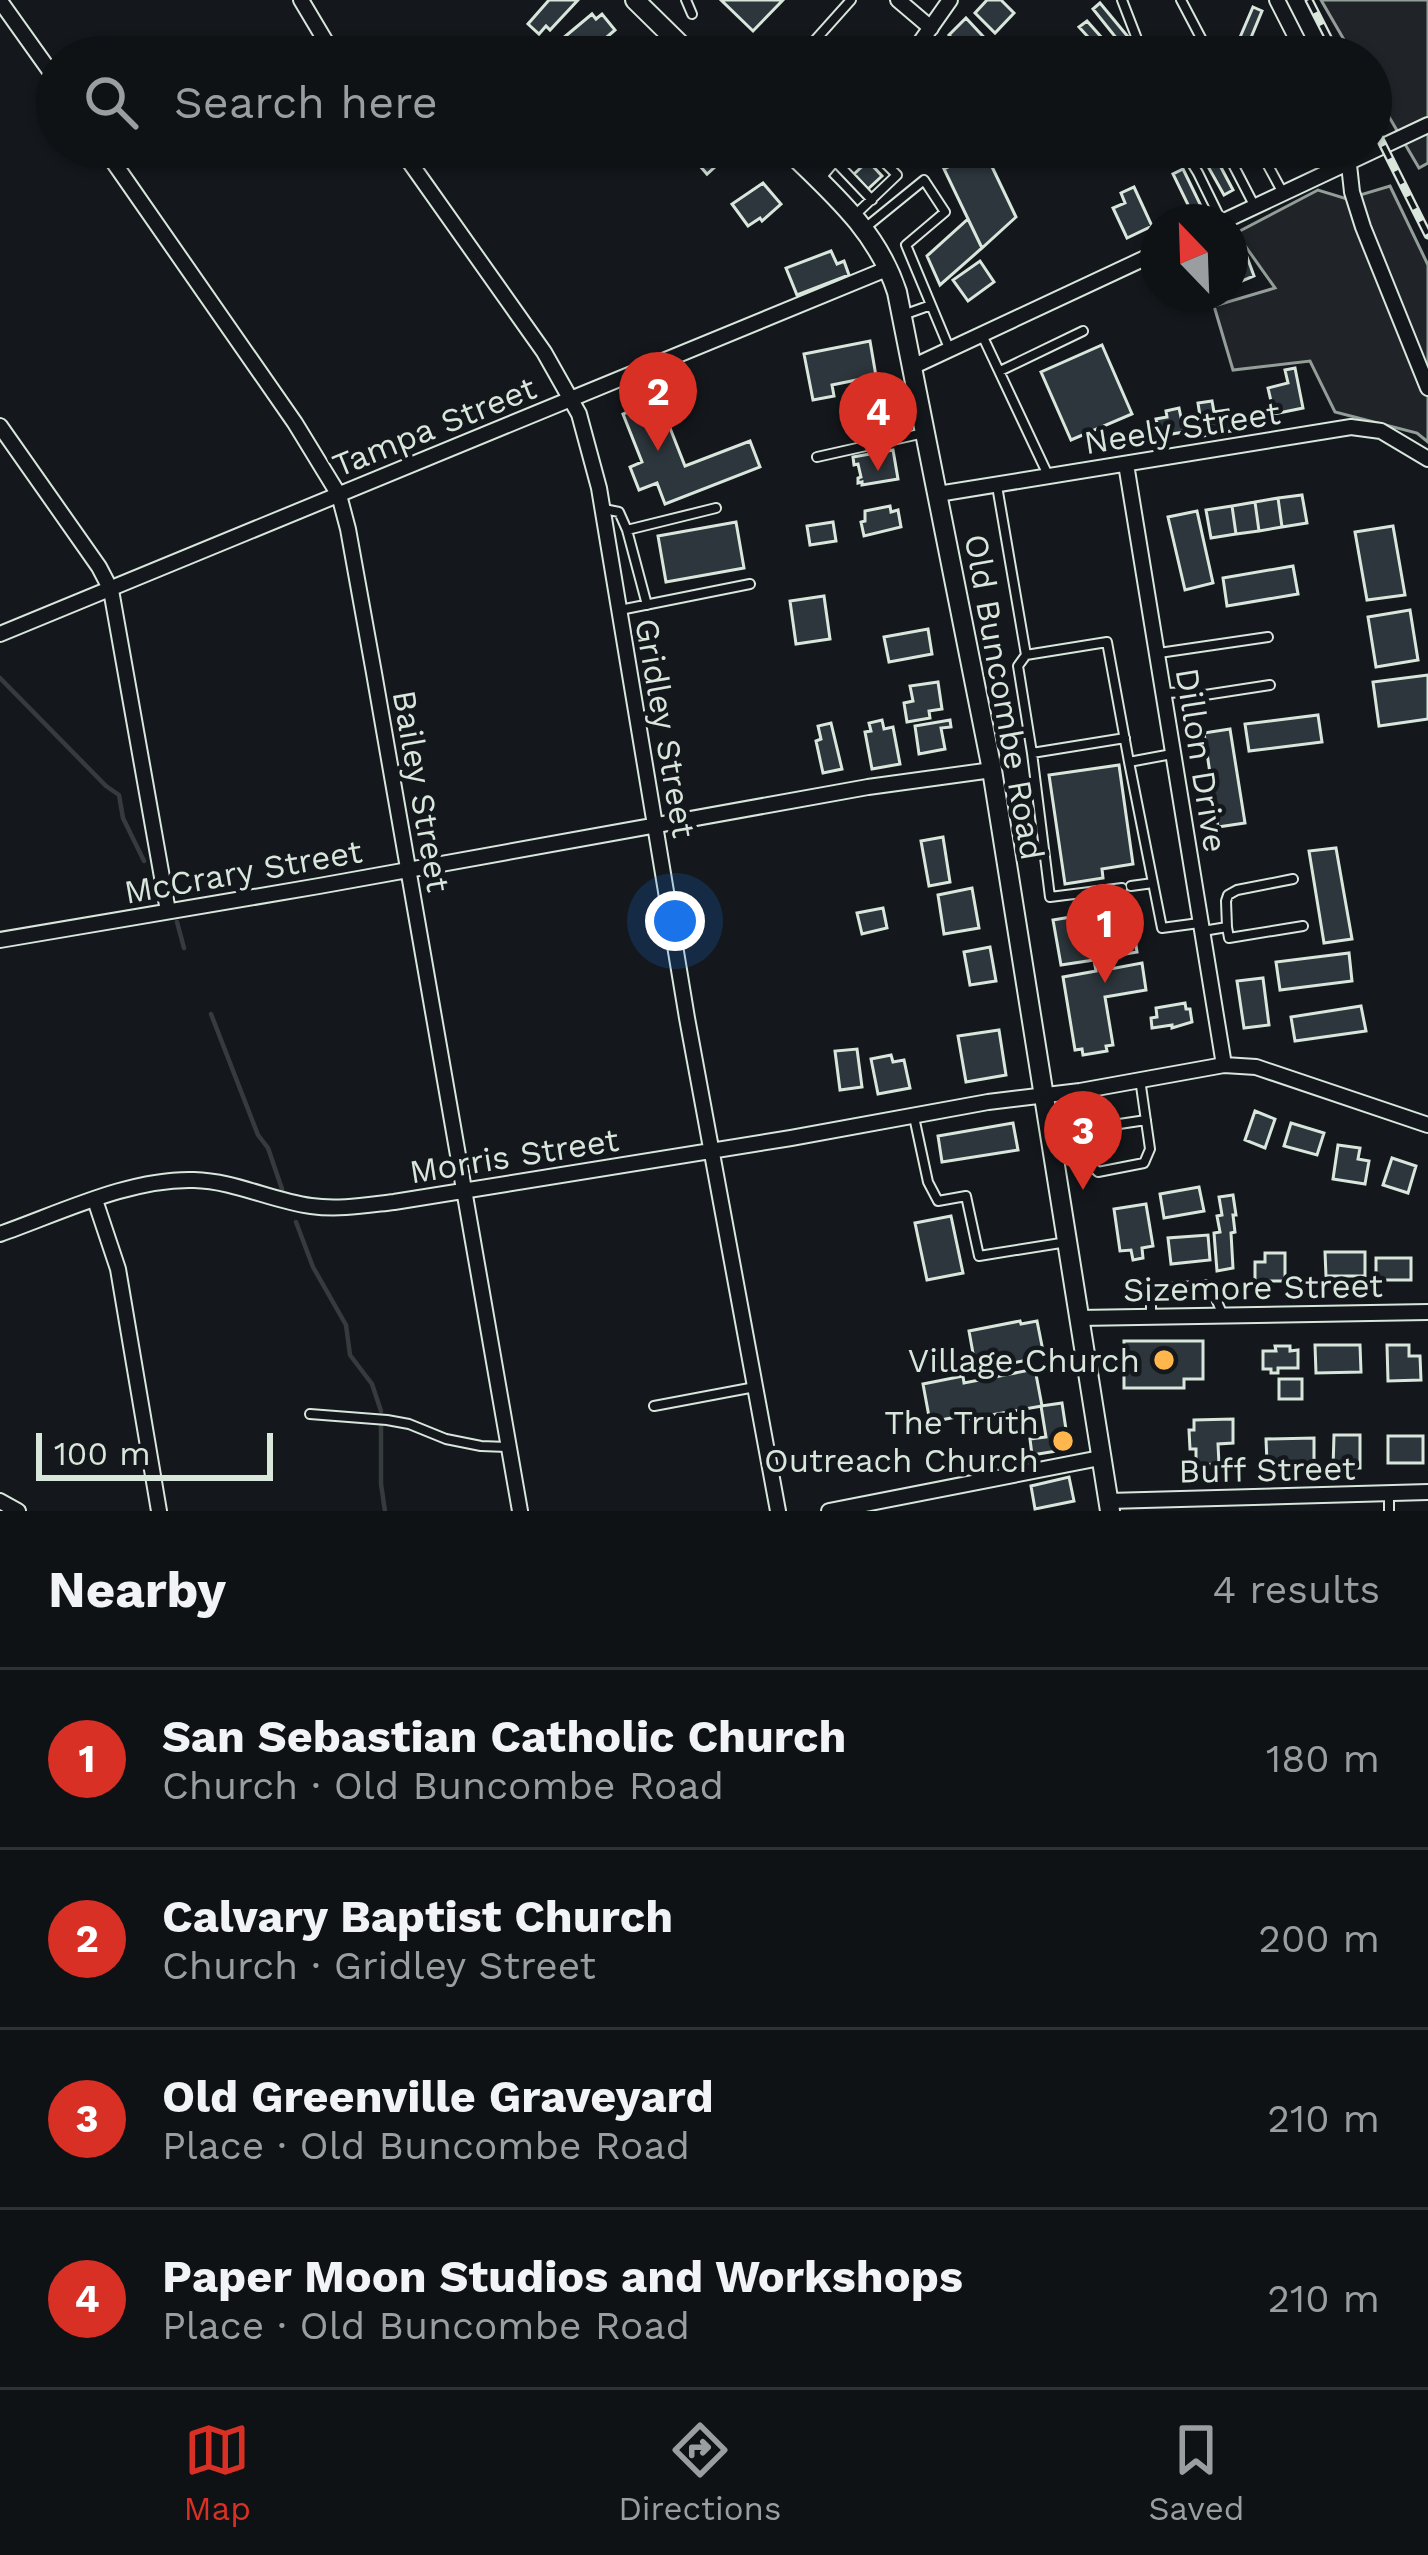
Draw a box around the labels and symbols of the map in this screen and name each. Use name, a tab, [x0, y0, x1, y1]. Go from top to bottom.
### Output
north arrow	[1140, 204, 1248, 312]
pin: 2	[619, 352, 697, 451]
street label: Tampa Street	[327, 368, 542, 485]
pin: 4	[839, 372, 917, 471]
street label: Neely Street	[1081, 393, 1283, 462]
street label: Old Buncombe Road	[957, 531, 1052, 863]
street label: Gridley Street	[627, 615, 704, 841]
street label: Dillon Drive	[1168, 665, 1235, 855]
street label: Bailey Street	[385, 687, 458, 895]
street label: McCrary Street	[121, 831, 365, 912]
pin: 1	[1066, 884, 1144, 983]
your location	[645, 891, 705, 951]
pin: 3	[1044, 1091, 1122, 1190]
street label: Morris Street	[407, 1120, 622, 1191]
street label: Sizemore Street	[1123, 1266, 1383, 1309]
place label: Village Church	[908, 1341, 1140, 1380]
marker: Village Church	[1151, 1347, 1177, 1373]
place label: The Truth Outreach Church	[764, 1403, 1039, 1480]
scale bar	[36, 1427, 273, 1480]
marker: The Truth Outreach Church	[1050, 1428, 1076, 1454]
street label: Buff Street	[1178, 1448, 1356, 1491]

